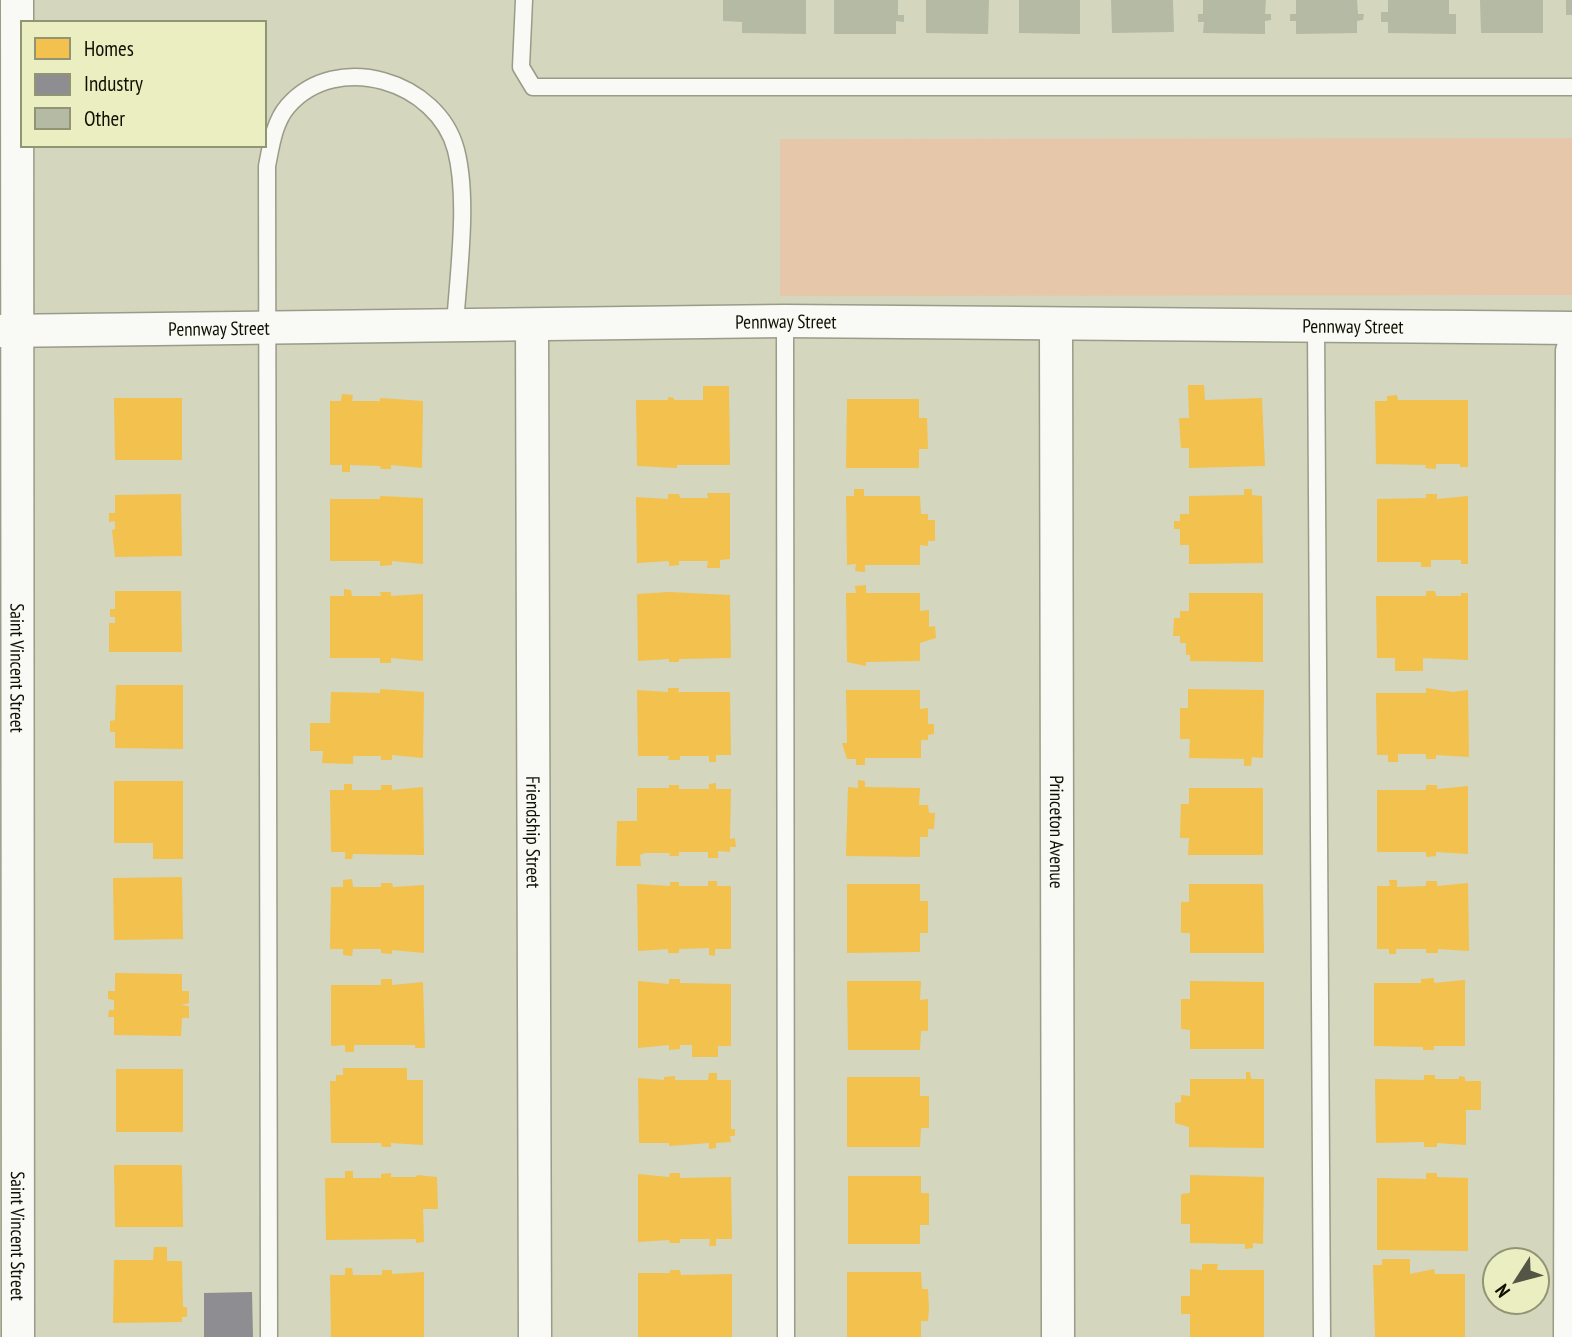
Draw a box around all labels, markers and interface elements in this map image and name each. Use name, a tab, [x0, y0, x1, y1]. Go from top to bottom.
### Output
legend	[21, 21, 266, 147]
text: Homes	[84, 35, 134, 62]
text: Industry	[84, 70, 143, 97]
text: Other	[84, 105, 125, 132]
street label: Pennway Street	[735, 309, 838, 334]
street label: Pennway Street	[1302, 314, 1404, 339]
street label: Pennway Street	[168, 316, 271, 341]
street label: Saint Vincent Street	[5, 603, 30, 734]
street label: Princeton Avenue	[1045, 775, 1069, 889]
street label: Friendship Street	[521, 776, 546, 889]
street label: Saint Vincent Street	[6, 1171, 30, 1302]
north arrow	[1481, 1246, 1551, 1316]
text: N	[1490, 1280, 1515, 1302]

